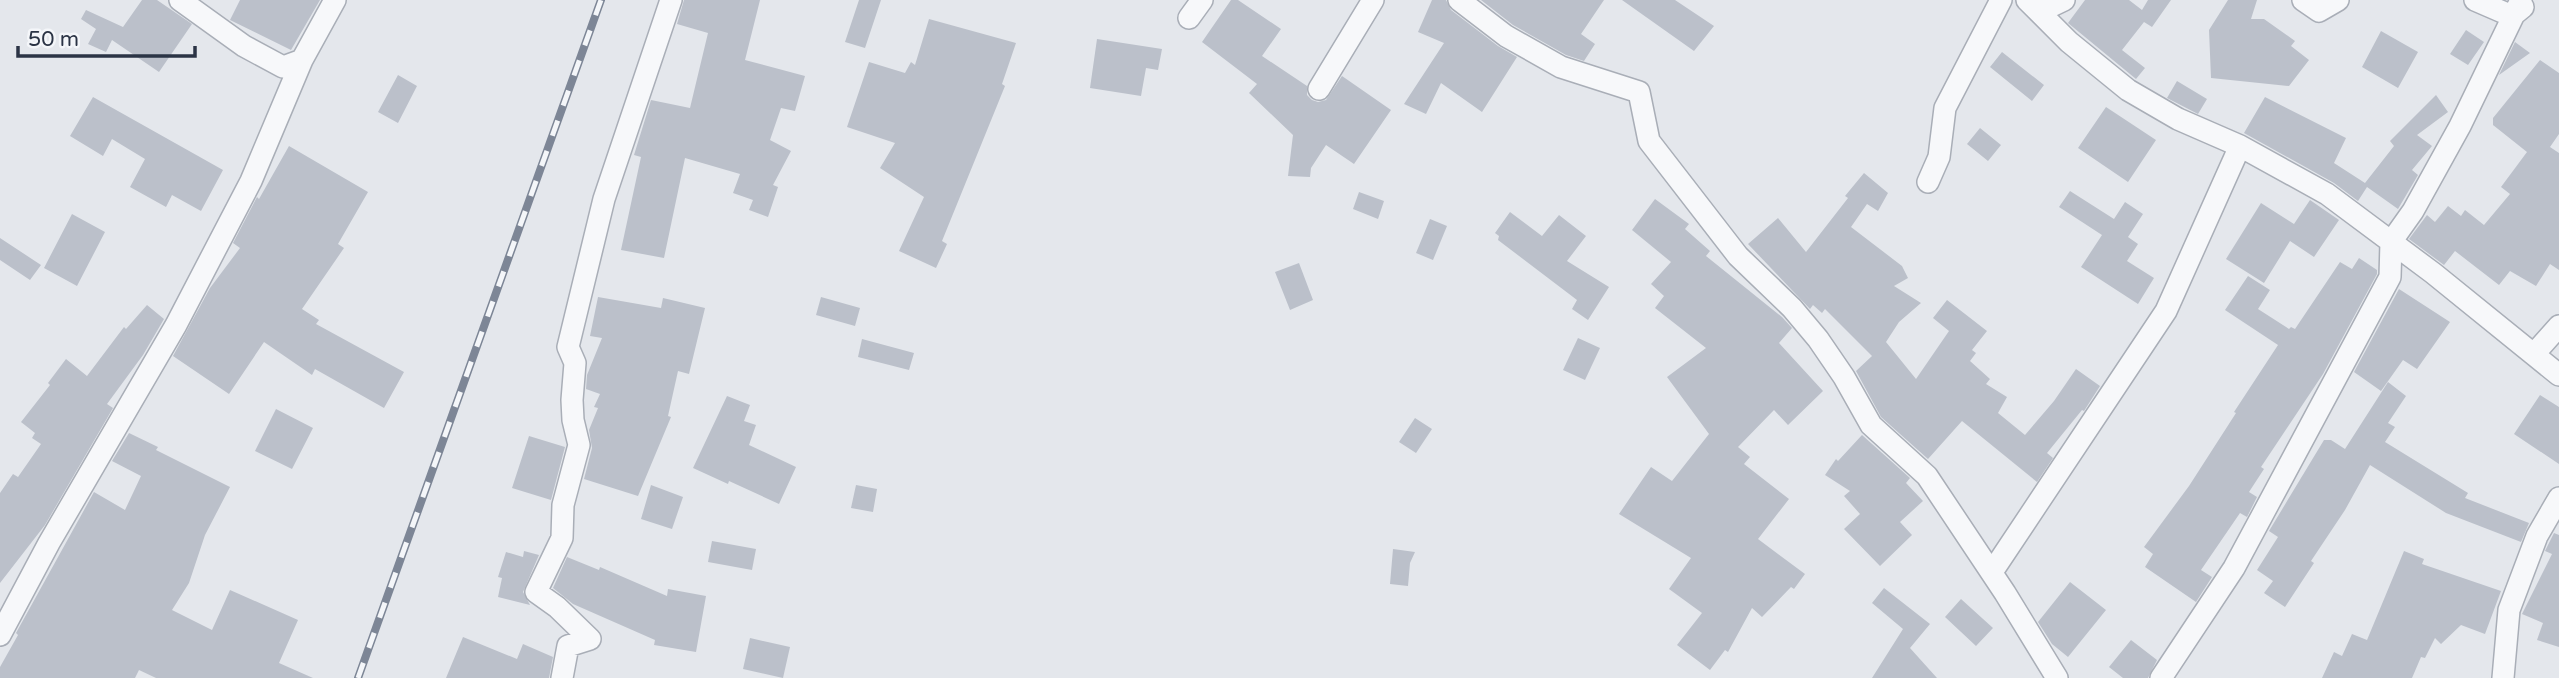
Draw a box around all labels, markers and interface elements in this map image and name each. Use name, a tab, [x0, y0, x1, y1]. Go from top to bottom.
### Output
scale bar	[18, 14, 194, 58]
text: 50 m	[28, 27, 79, 52]

